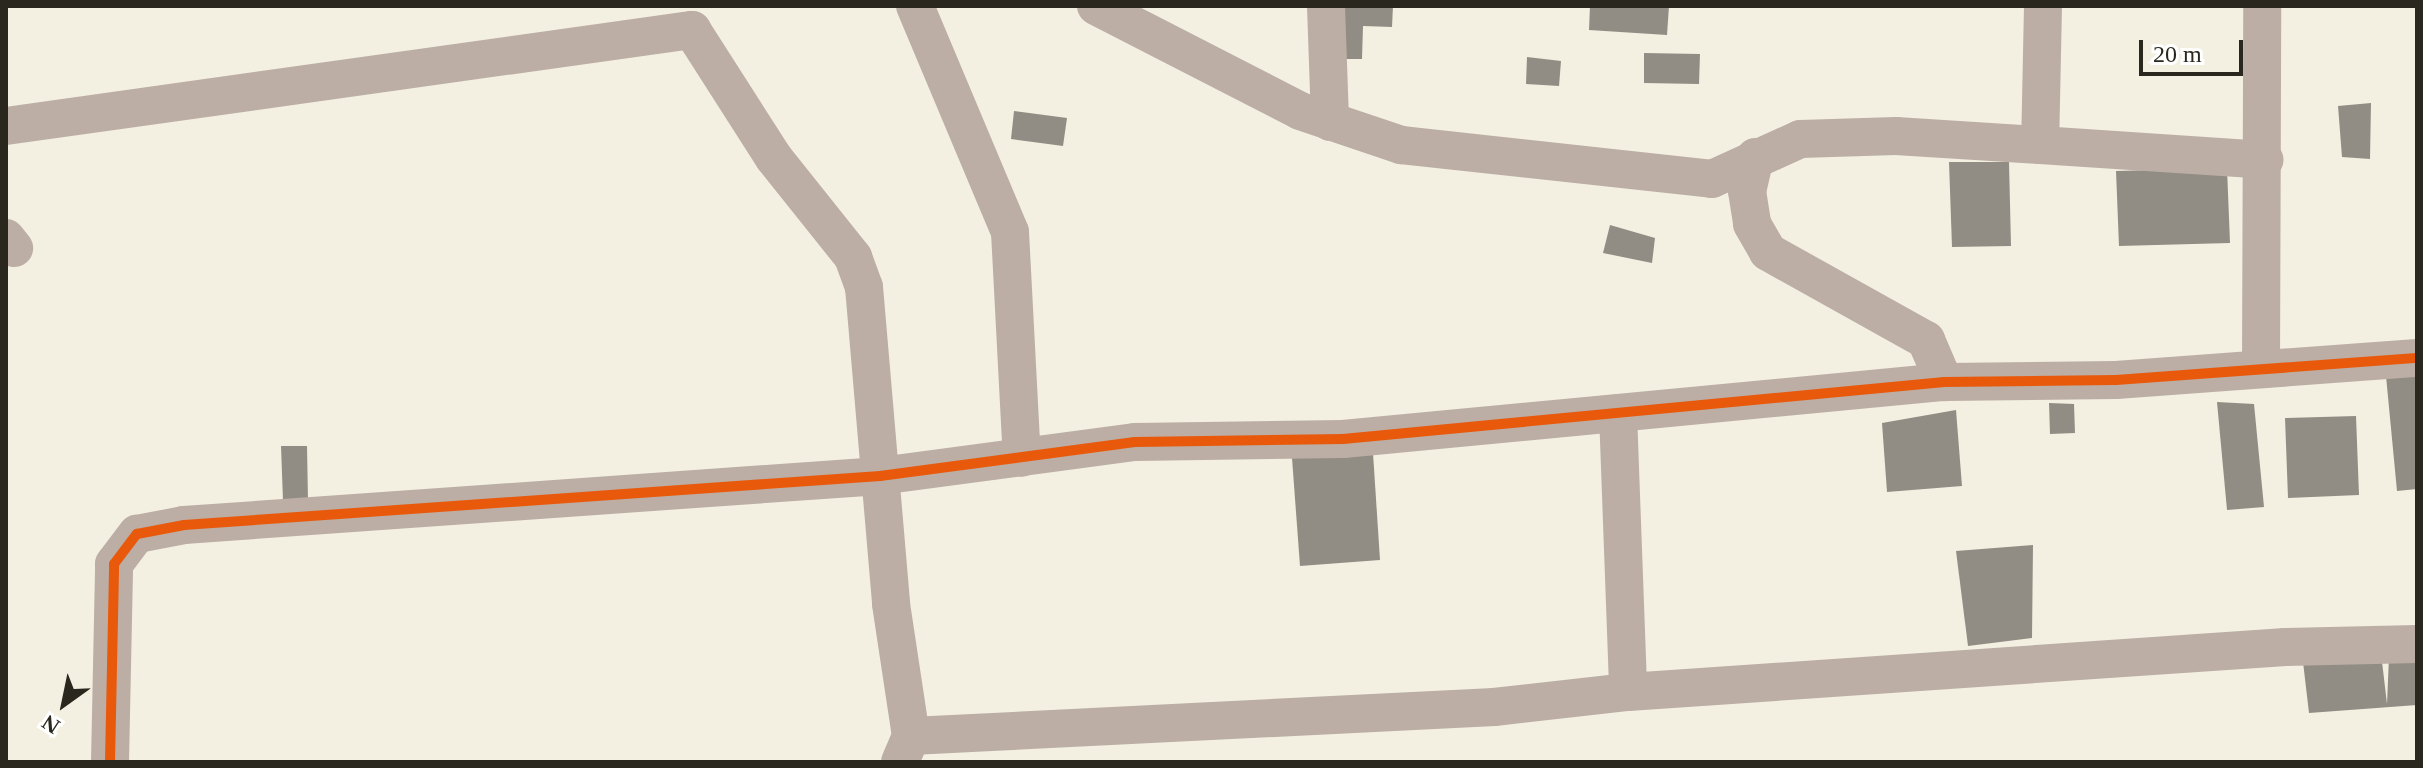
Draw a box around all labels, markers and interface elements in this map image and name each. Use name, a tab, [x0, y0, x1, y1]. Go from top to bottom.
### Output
scale bar	[2143, 24, 2247, 74]
text: 20 m	[2153, 41, 2202, 67]
north arrow	[24, 664, 104, 744]
text: N	[37, 710, 64, 739]

